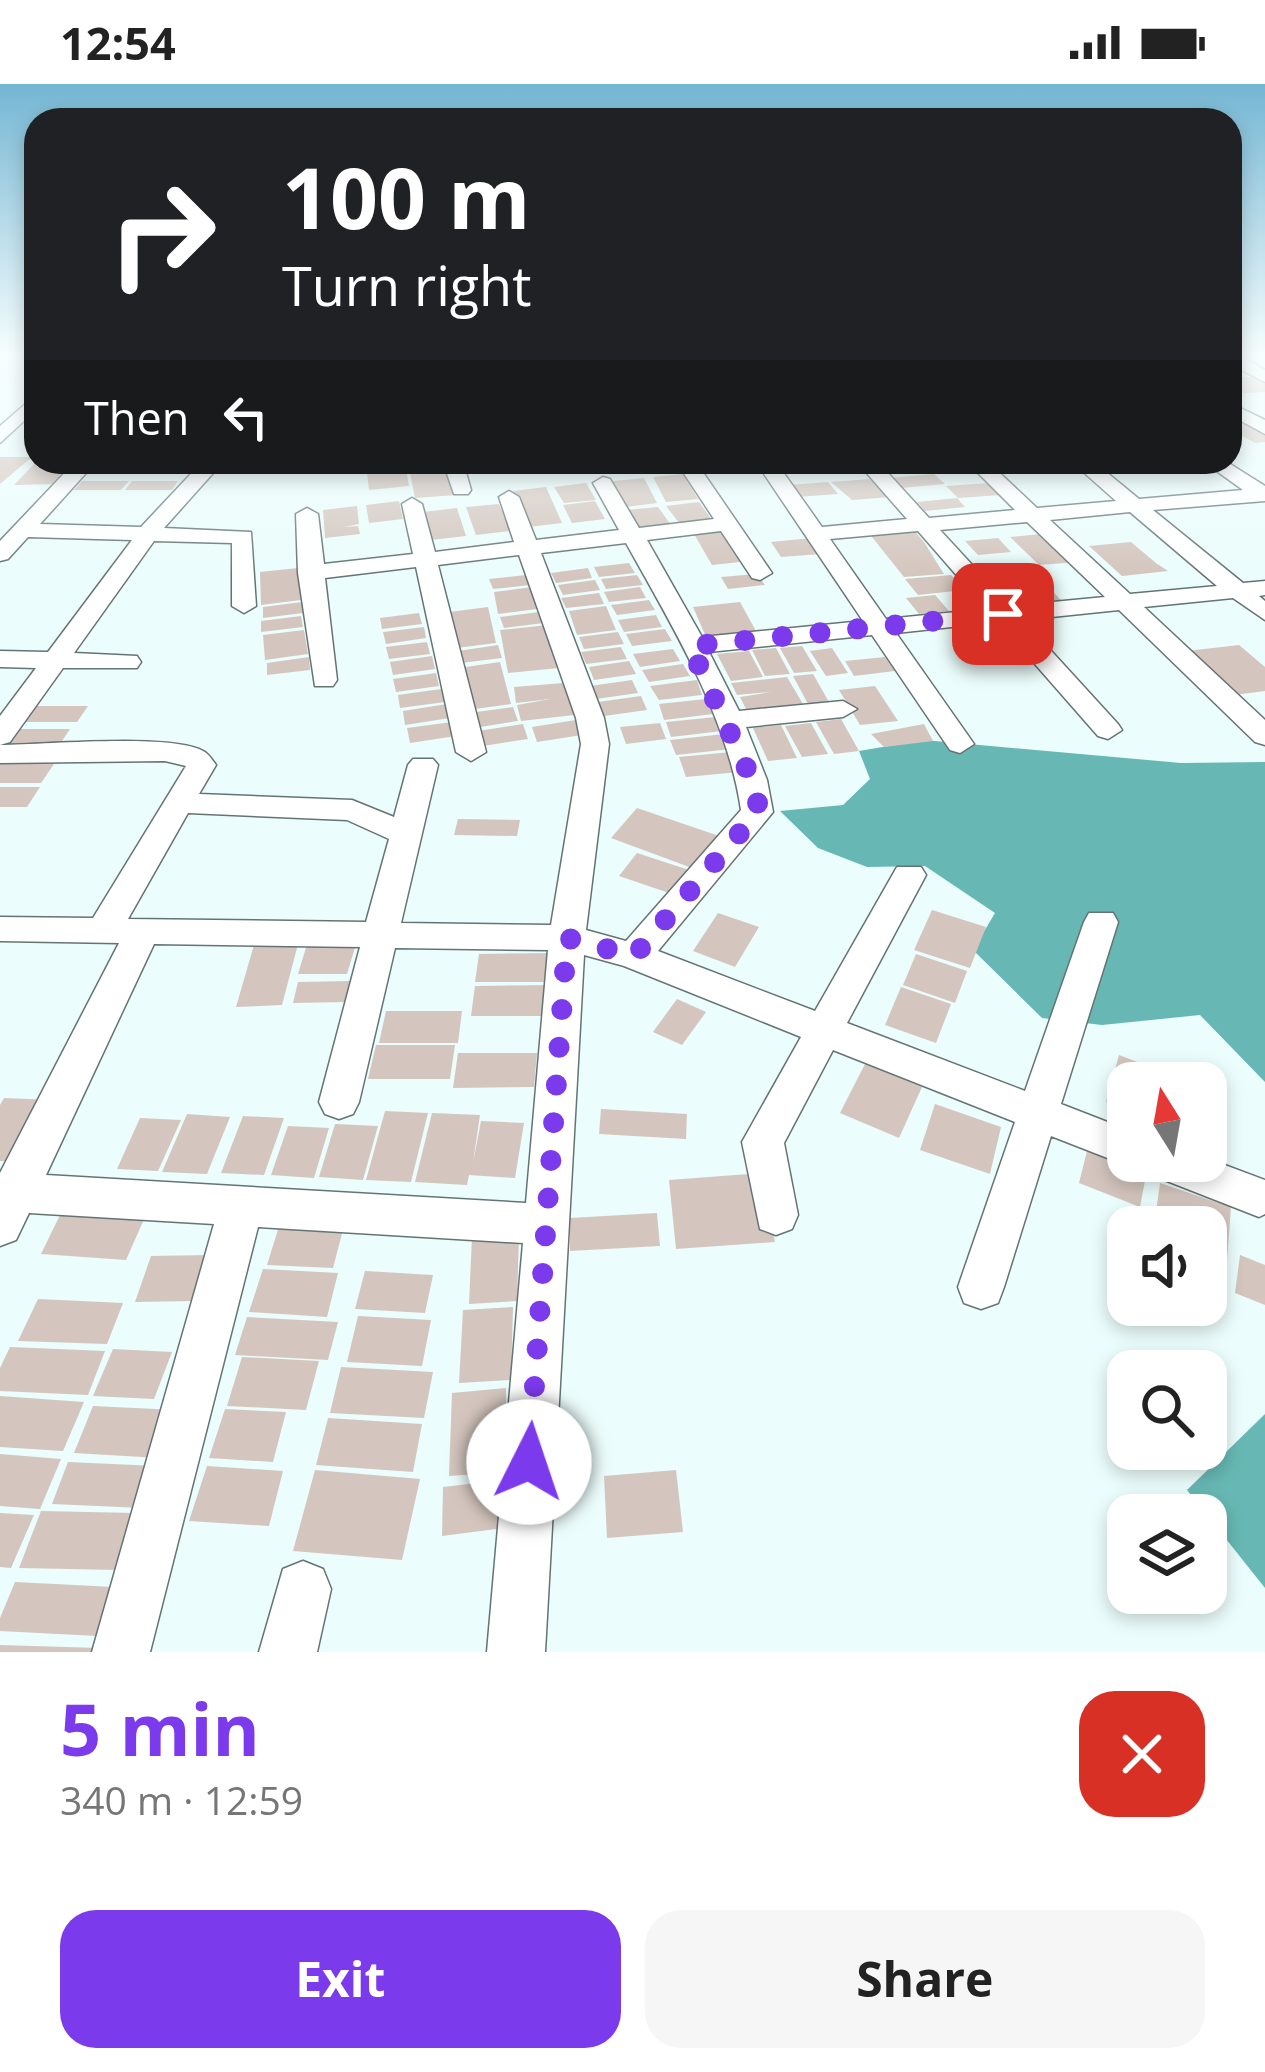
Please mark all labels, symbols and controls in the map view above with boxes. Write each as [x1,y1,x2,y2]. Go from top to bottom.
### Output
text: 12:54 [60,12,176,73]
text: 100 m [282,139,530,254]
icon: right [84,156,240,312]
text: Turn right [282,248,531,322]
icon: left [213,384,279,450]
text: Then [84,387,189,448]
pin [952,563,1054,665]
icon: arrive [970,581,1036,647]
north arrow [1107,1062,1227,1182]
map controls [1107,1062,1227,1614]
button: sound [1107,1206,1227,1326]
button: search [1107,1350,1227,1470]
position arrow [466,1399,592,1525]
button: layers [1107,1494,1227,1614]
text: 5 min [60,1679,260,1777]
button: close [1079,1691,1205,1817]
text: 340 m · 12:59 [60,1773,303,1826]
button: Exit [60,1910,621,2048]
button: Share [645,1910,1205,2048]

